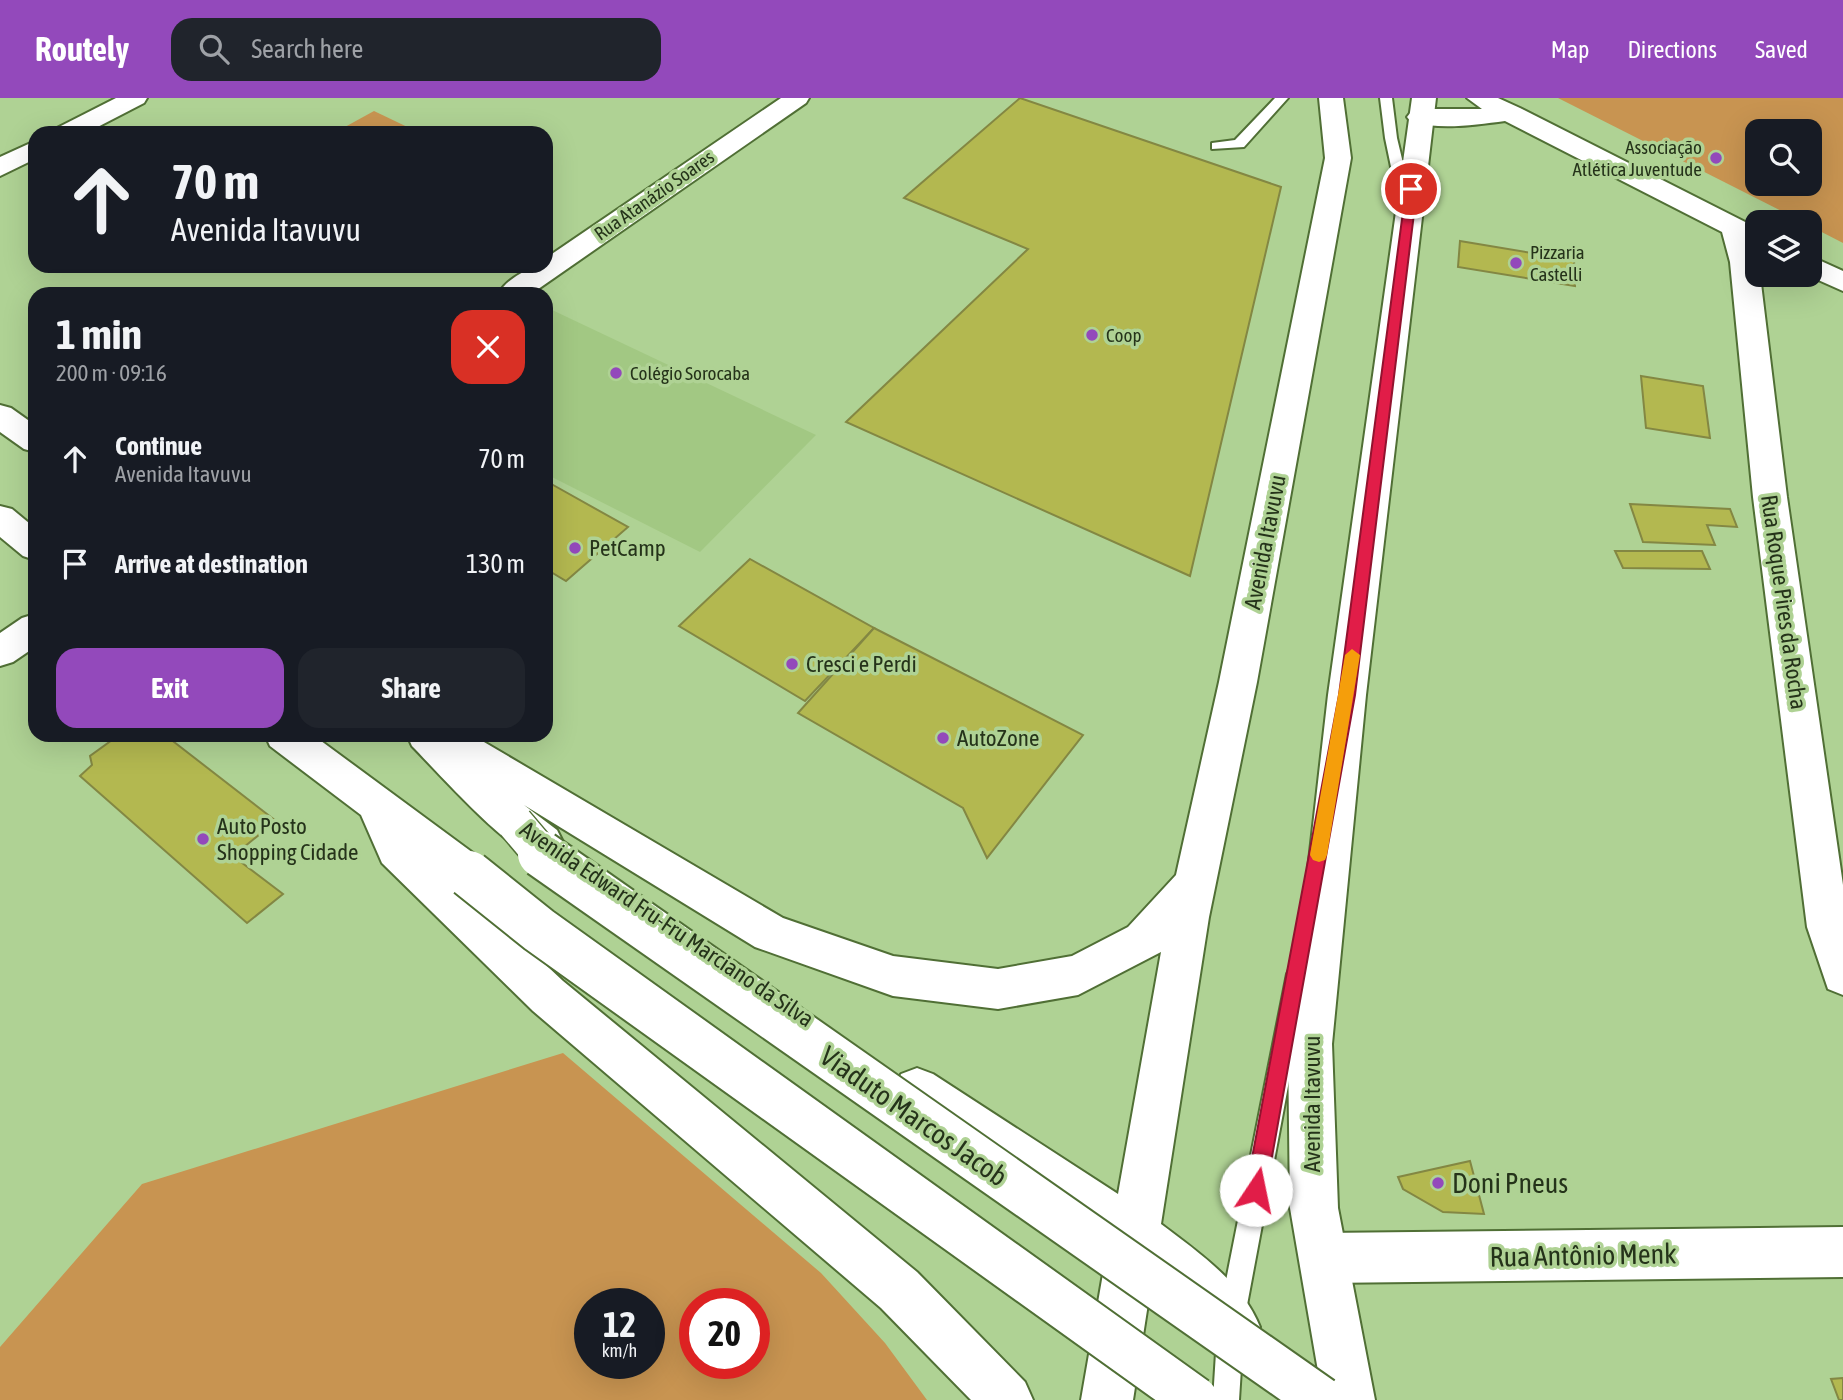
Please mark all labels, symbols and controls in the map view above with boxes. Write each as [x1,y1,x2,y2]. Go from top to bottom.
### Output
search box [171,18,661,81]
text: Routely [35,30,129,68]
icon: search [195,30,233,68]
text: Search here [251,34,363,64]
text: Map [1551,36,1589,63]
text: Directions [1627,36,1717,63]
text: Saved [1755,36,1808,63]
map controls [1745,119,1822,287]
button: search [1745,119,1822,196]
place label: Associação Atlética Juventude [1572,136,1702,180]
street label: Rua Atanázio Soares [590,145,718,245]
marker: Associação Atlética Juventude [1708,150,1724,166]
text: 70 m [171,153,259,209]
icon: ahead [56,154,147,245]
pin [1381,159,1441,219]
icon: arrive [1392,170,1430,208]
button: layers [1745,210,1822,287]
text: Avenida Itavuvu [171,211,361,248]
place label: Pizzaria Castelli [1530,241,1585,285]
marker: Pizzaria Castelli [1508,255,1524,271]
text: 1 min [56,310,142,358]
button: close [451,310,525,384]
place label: Coop [1106,324,1141,346]
marker: Coop [1084,327,1100,343]
text: 200 m · 09:16 [56,360,167,386]
place label: Colégio Sorocaba [630,362,750,384]
marker: Colégio Sorocaba [608,365,624,381]
text: Continue [115,431,202,461]
icon: ahead [56,440,94,478]
text: 70 m [478,444,525,474]
text: Avenida Itavuvu [115,461,252,487]
street label: Avenida Itavuvu [1239,473,1291,611]
street label: Rua Roque Pires da Rocha [1756,493,1812,711]
place label: PetCamp [589,535,666,561]
marker: PetCamp [567,540,583,556]
icon: arrive [56,545,94,583]
text: Arrive at destination [115,549,308,579]
text: 130 m [466,549,525,579]
button: Exit [56,648,284,728]
button: Share [298,648,525,728]
place label: Cresci e Perdi [806,651,917,677]
marker: Cresci e Perdi [784,656,800,672]
place label: AutoZone [957,725,1039,751]
marker: AutoZone [935,730,951,746]
place label: Auto Posto Shopping Cidade [217,813,359,865]
street label: Avenida Edward Fru-Fru Marciano da Silva [515,816,819,1032]
marker: Auto Posto Shopping Cidade [195,831,211,847]
street label: Avenida Itavuvu [1299,1036,1325,1172]
street label: Viaduto Marcos Jacob [814,1040,1014,1192]
position arrow [1219,1153,1293,1227]
place label: Doni Pneus [1452,1167,1568,1199]
marker: Doni Pneus [1430,1175,1446,1191]
street label: Rua Antônio Menk [1489,1237,1677,1273]
speed limit sign: 20 [679,1288,770,1379]
text: 12 [603,1304,636,1344]
text: km/h [602,1340,637,1361]

